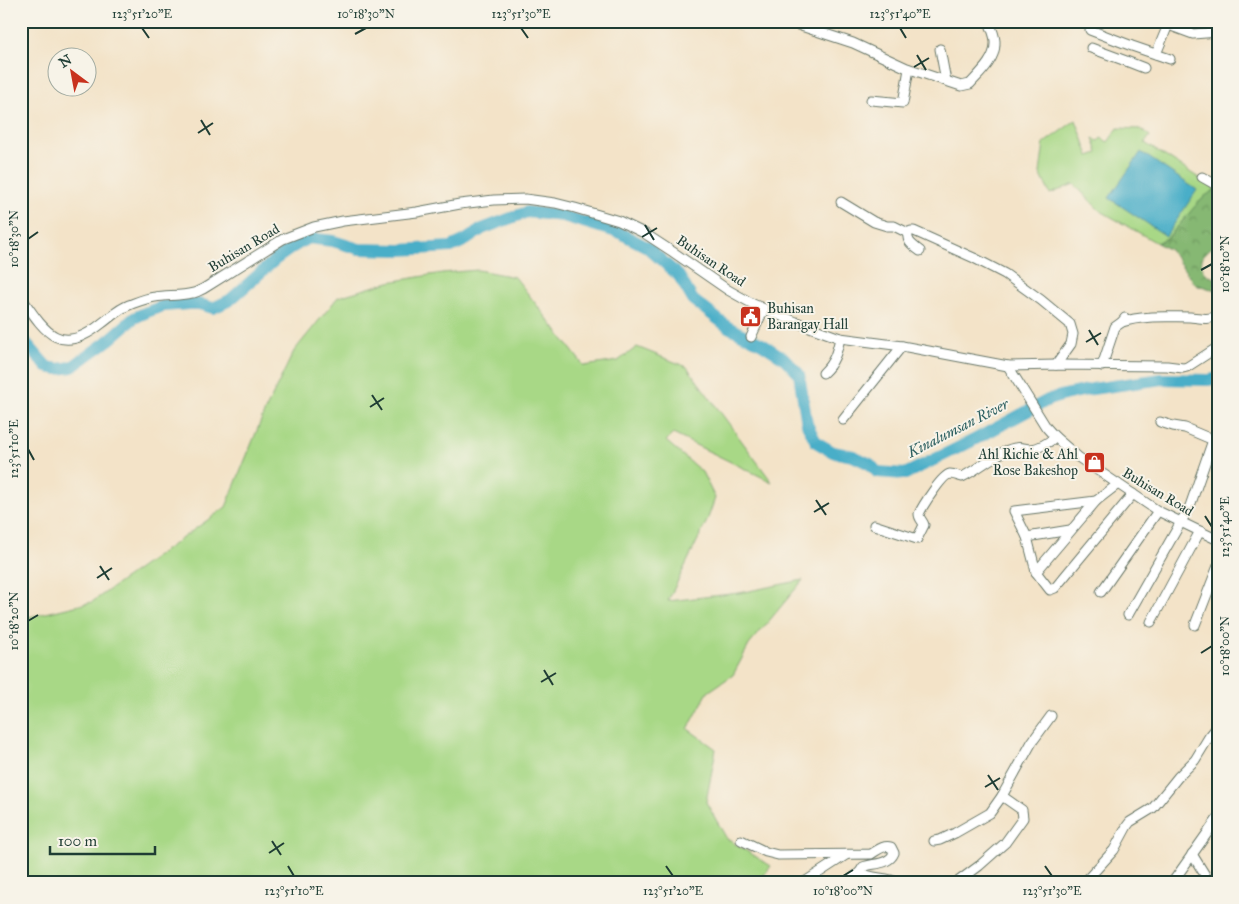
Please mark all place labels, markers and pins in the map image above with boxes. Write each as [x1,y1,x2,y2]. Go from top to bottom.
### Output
place label: Buhisan Barangay Hall [767,300,849,333]
public building icon: Buhisan Barangay Hall [739,304,763,328]
place label: Ahl Richie & Ahl Rose Bakeshop [977,446,1078,479]
shop icon: Ahl Richie & Ahl Rose Bakeshop [1082,450,1106,474]

